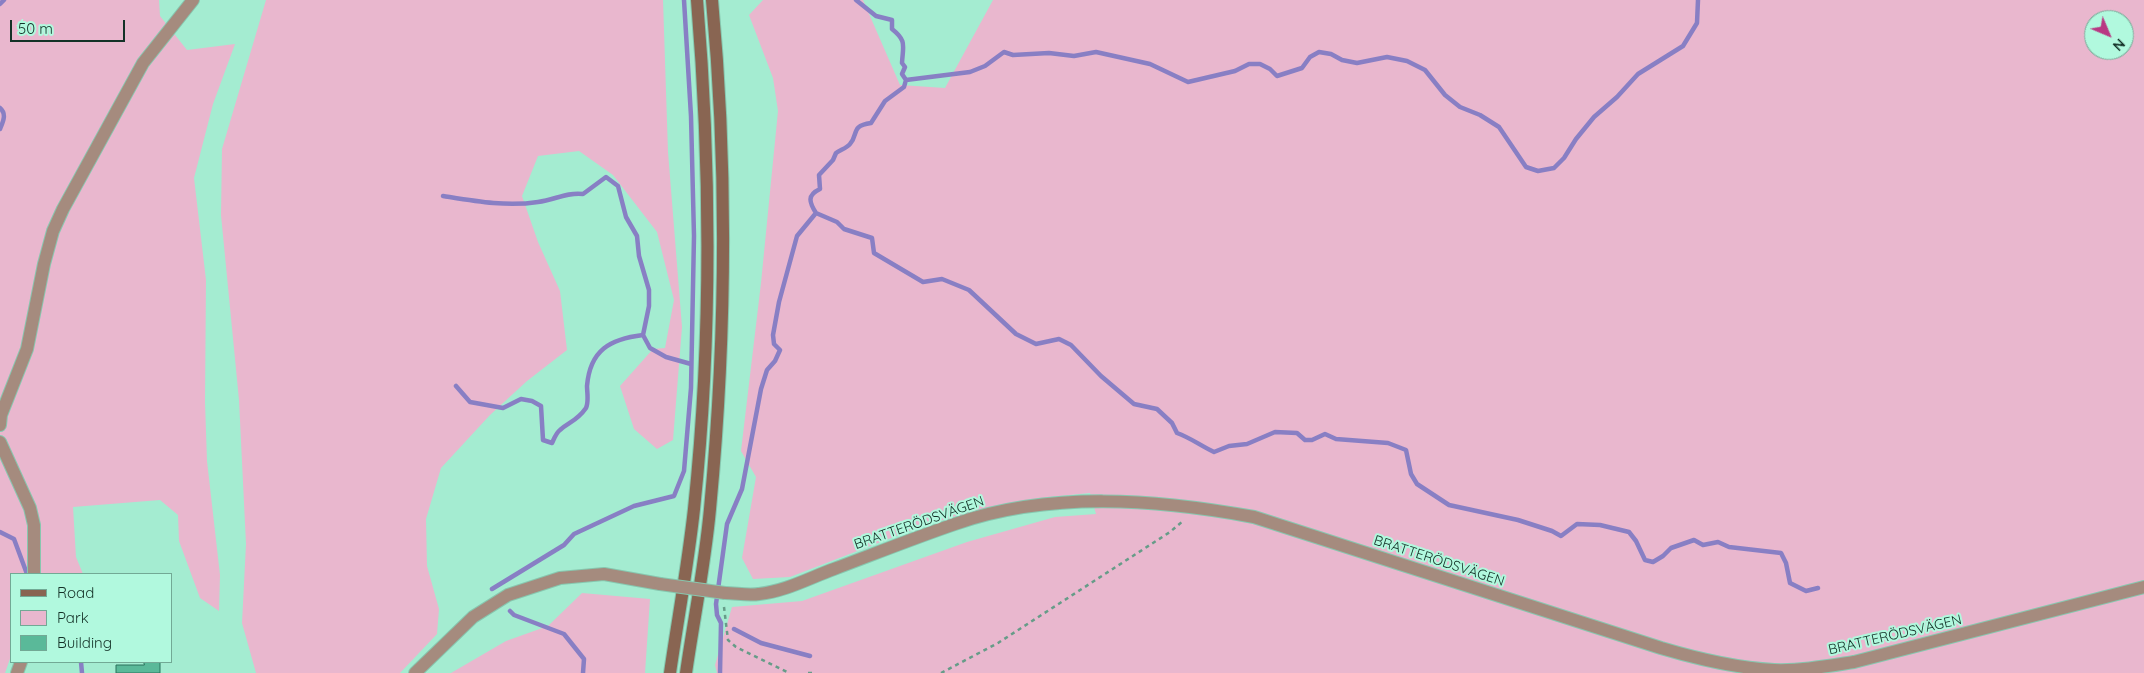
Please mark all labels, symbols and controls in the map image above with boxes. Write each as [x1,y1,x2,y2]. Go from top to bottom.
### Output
scale bar [12,10,128,42]
north arrow [2084,10,2134,60]
text: 50 m [18,19,53,38]
text: N [2109,35,2129,55]
street label: BRATTERÖDSVÄGEN [852,493,986,553]
street label: BRATTERÖDSVÄGEN [1372,532,1506,590]
legend [10,573,172,663]
text: Road [57,583,94,602]
text: Park [57,608,89,627]
street label: BRATTERÖDSVÄGEN [1827,611,1963,659]
text: Building [57,633,112,652]

